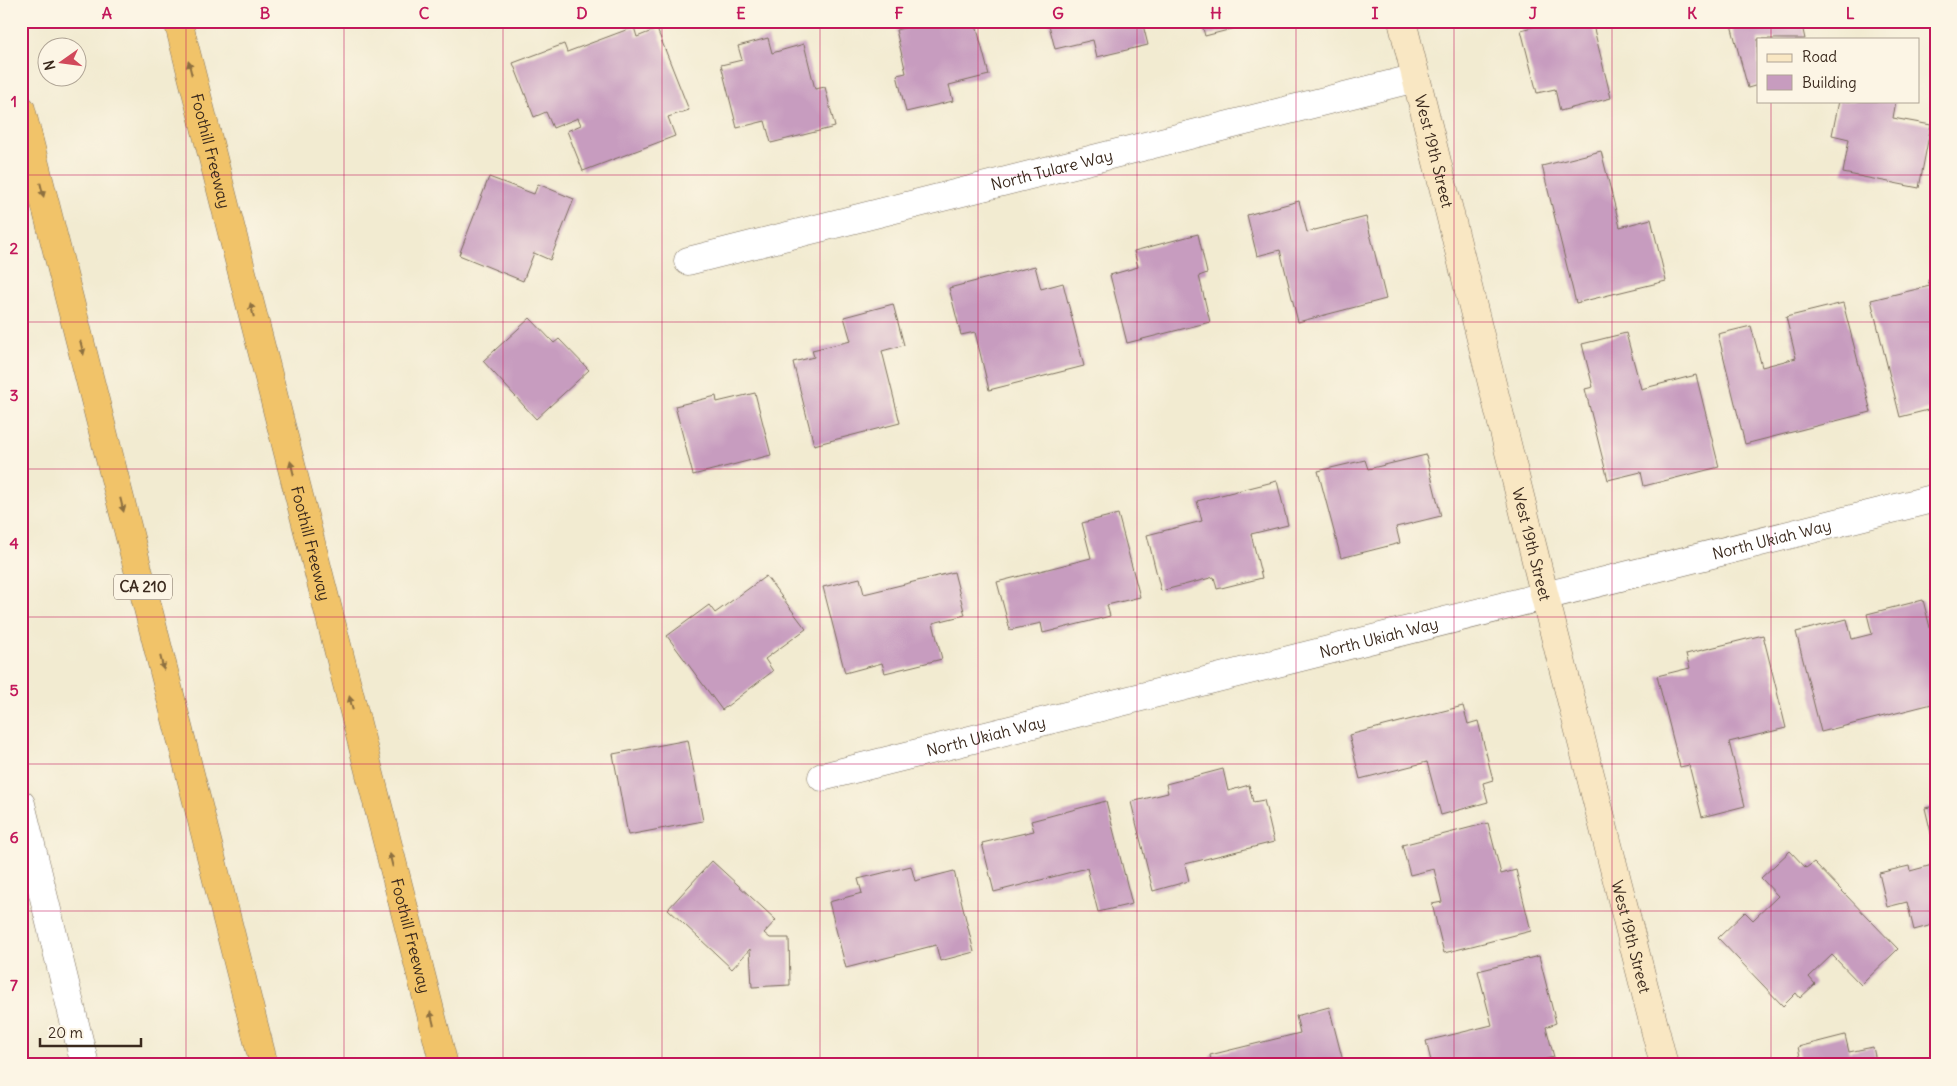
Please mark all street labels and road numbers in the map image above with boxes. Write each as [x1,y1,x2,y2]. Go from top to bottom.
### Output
street label: Foothill Freeway [187,91,235,210]
street label: West 19th Street [1411,92,1458,210]
street label: North Tulare Way [989,145,1115,195]
street label: Foothill Freeway [287,484,335,603]
street label: West 19th Street [1508,485,1556,603]
street label: North Ukiah Way [1710,515,1833,564]
road number: CA 210 [114,574,172,600]
street label: North Ukiah Way [1317,613,1440,662]
street label: North Ukiah Way [924,711,1047,760]
street label: Foothill Freeway [387,876,435,995]
street label: West 19th Street [1607,878,1655,996]

